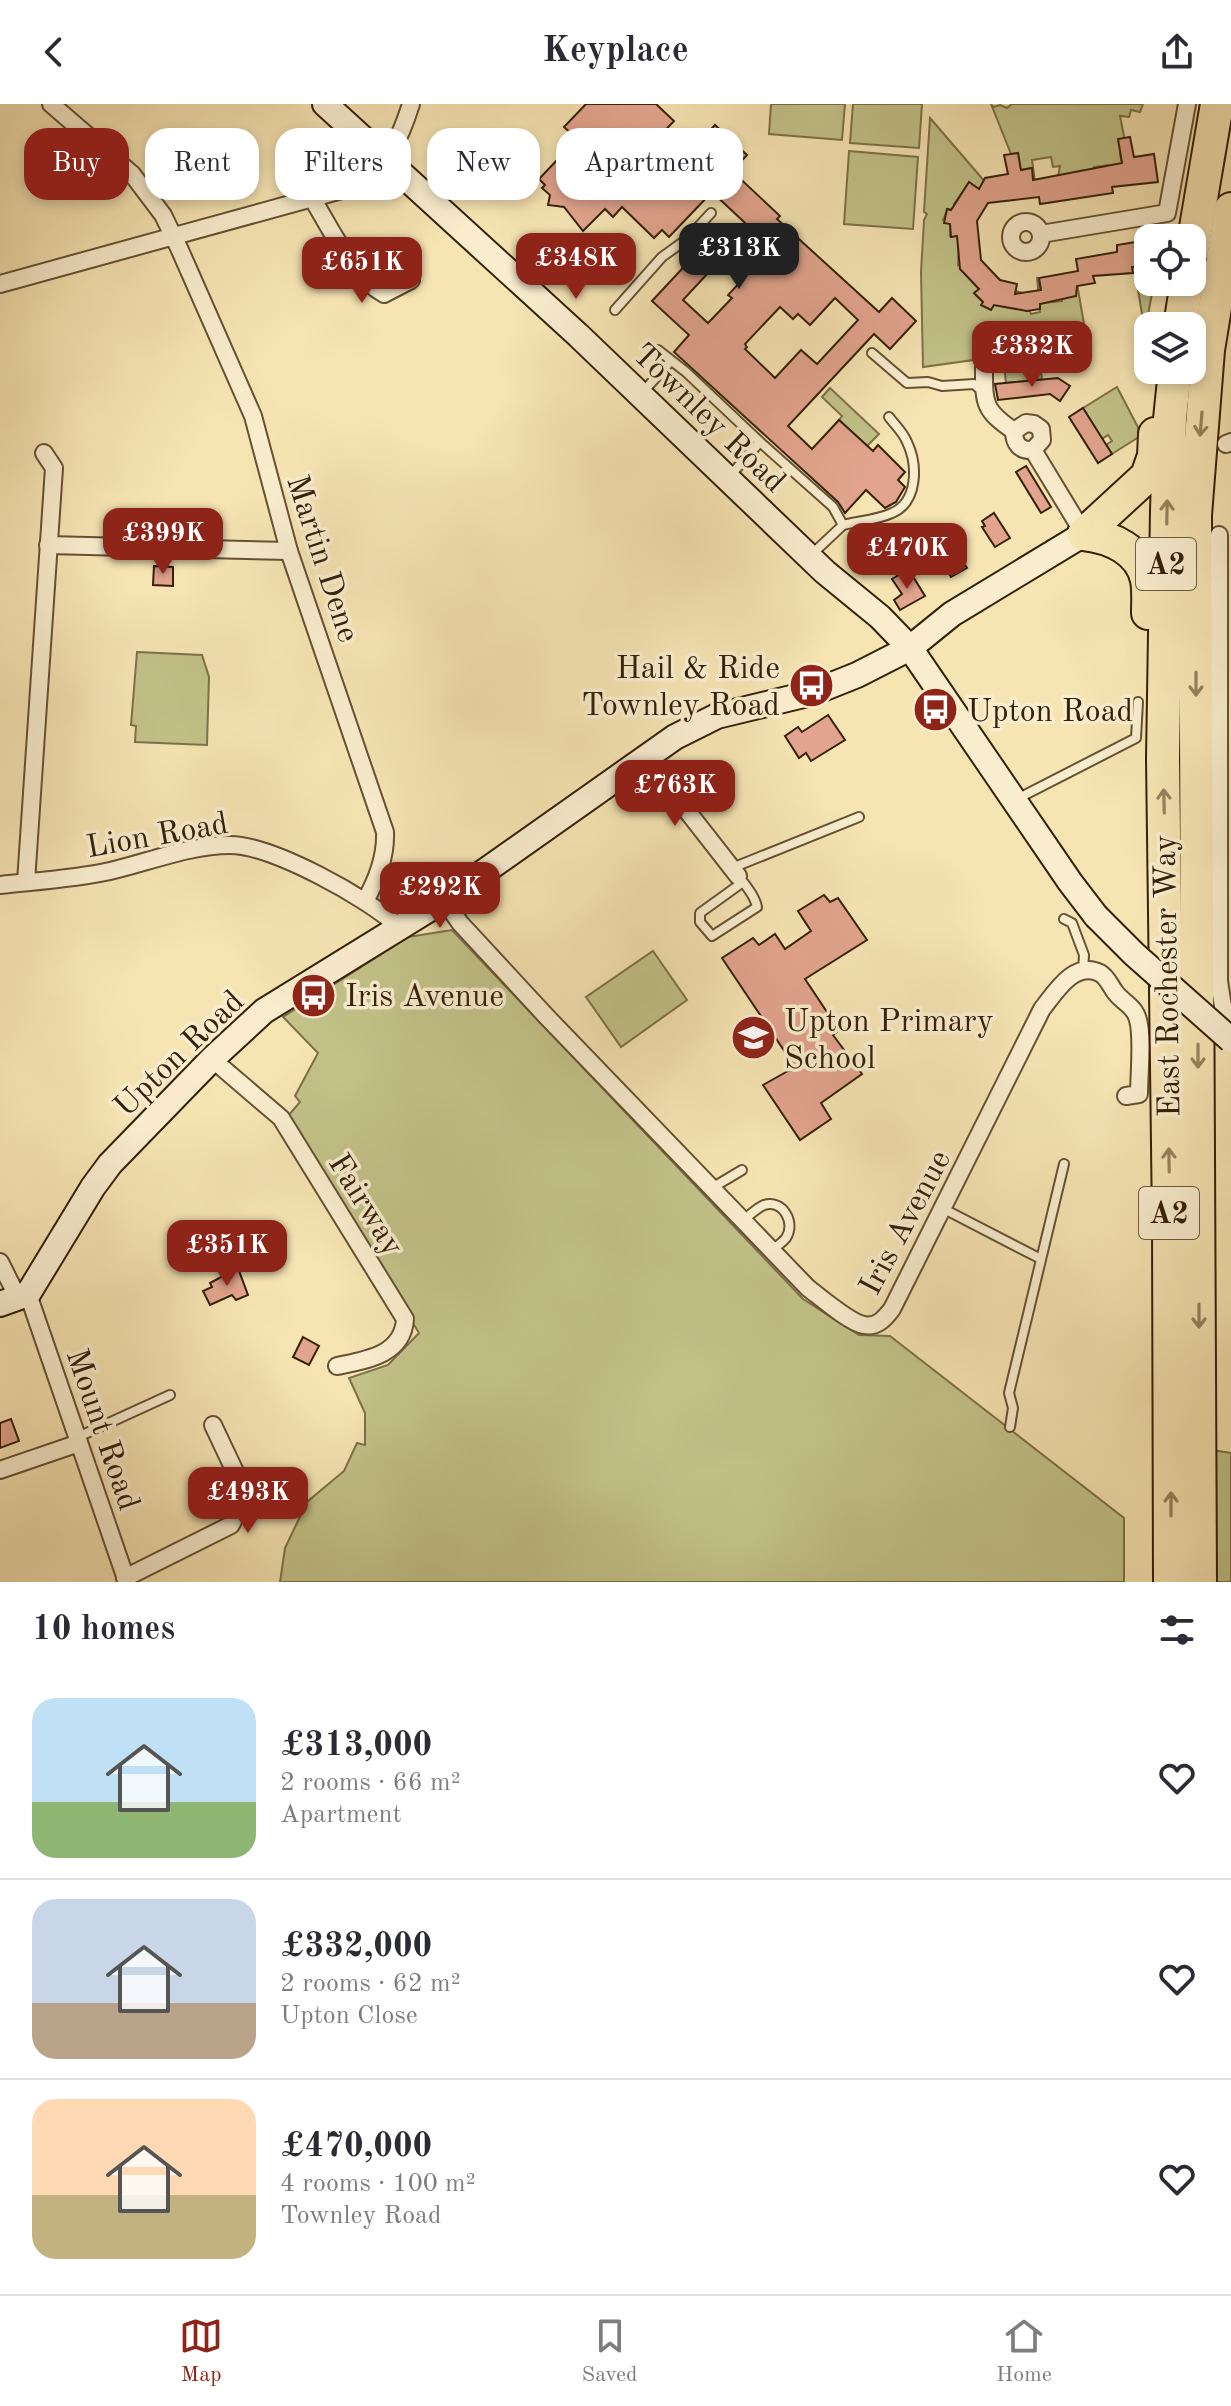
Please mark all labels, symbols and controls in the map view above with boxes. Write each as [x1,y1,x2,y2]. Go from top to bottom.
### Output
icon: back [32,30,76,74]
icon: share [1155,30,1199,74]
text: Keyplace [542,34,689,70]
chip: Buy [24,128,129,200]
chip: Rent [145,128,259,200]
chip: Filters [275,128,411,200]
chip: New [427,128,540,200]
chip: Apartment [556,128,743,200]
pin: £313K [683,223,795,291]
map controls [1134,224,1206,384]
button: locate [1134,224,1206,296]
pin: £348K [520,233,632,301]
text: £313K [697,236,781,262]
pin: £651K [306,237,418,305]
text: £348K [534,246,618,272]
text: £651K [320,250,404,276]
button: layers [1134,312,1206,384]
pin: £332K [976,321,1088,389]
text: £332K [990,334,1074,360]
street label: Townley Road [625,339,791,500]
one-way arrow [1193,410,1208,437]
street label: Martin Dene [279,471,363,646]
one-way arrow [1160,499,1175,526]
pin: £399K [107,508,219,576]
text: £399K [121,521,205,547]
pin: £470K [851,523,963,591]
text: £470K [865,536,949,562]
road number: A2 [1136,538,1196,590]
place label: Hail & Ride Townley Road [581,654,780,723]
bus stop icon: Hail & Ride Townley Road [787,661,835,709]
one-way arrow [1188,670,1204,697]
bus stop icon: Upton Road [912,686,960,734]
place label: Upton Road [967,697,1133,729]
pin: £763K [619,760,731,828]
text: £763K [633,773,717,799]
one-way arrow [1156,788,1172,815]
street label: Lion Road [84,809,231,865]
street label: East Rochester Way [1151,834,1187,1117]
pin: £292K [384,862,496,930]
text: £292K [398,875,482,901]
bus stop icon: Iris Avenue [290,971,338,1019]
place label: Iris Avenue [345,982,504,1014]
street label: Upton Road [109,986,251,1124]
place label: Upton Primary School [784,1007,994,1076]
school or university icon: Upton Primary School [729,1014,777,1062]
one-way arrow [1190,1042,1206,1069]
street label: Iris Avenue [855,1146,958,1301]
one-way arrow [1161,1147,1177,1174]
street label: Fairway [321,1149,408,1262]
road number: A2 [1139,1187,1199,1239]
pin: £351K [171,1220,283,1288]
text: £351K [185,1233,269,1259]
one-way arrow [1191,1302,1207,1329]
street label: Mount Road [59,1345,144,1515]
pin: £493K [192,1467,304,1535]
text: £493K [206,1480,290,1506]
one-way arrow [1163,1491,1179,1518]
icon: filters [1155,1608,1199,1652]
text: 10 homes [32,1613,175,1647]
text: £313,000 [280,1729,432,1763]
icon: home [96,1730,192,1826]
icon: heart [1155,1756,1199,1800]
text: 2 rooms · 66 m² [280,1770,461,1796]
text: Apartment [280,1802,402,1828]
text: £332,000 [280,1930,432,1964]
icon: home [96,1931,192,2027]
icon: heart [1155,1957,1199,2001]
text: 2 rooms · 62 m² [280,1971,461,1997]
text: Upton Close [280,2003,418,2029]
text: £470,000 [280,2130,432,2164]
icon: home [96,2131,192,2227]
icon: heart [1155,2157,1199,2201]
text: 4 rooms · 100 m² [280,2171,476,2197]
text: Townley Road [280,2203,441,2229]
tab: Map [179,2314,223,2389]
tab: Saved [582,2314,638,2389]
tab: Home [996,2314,1052,2389]

